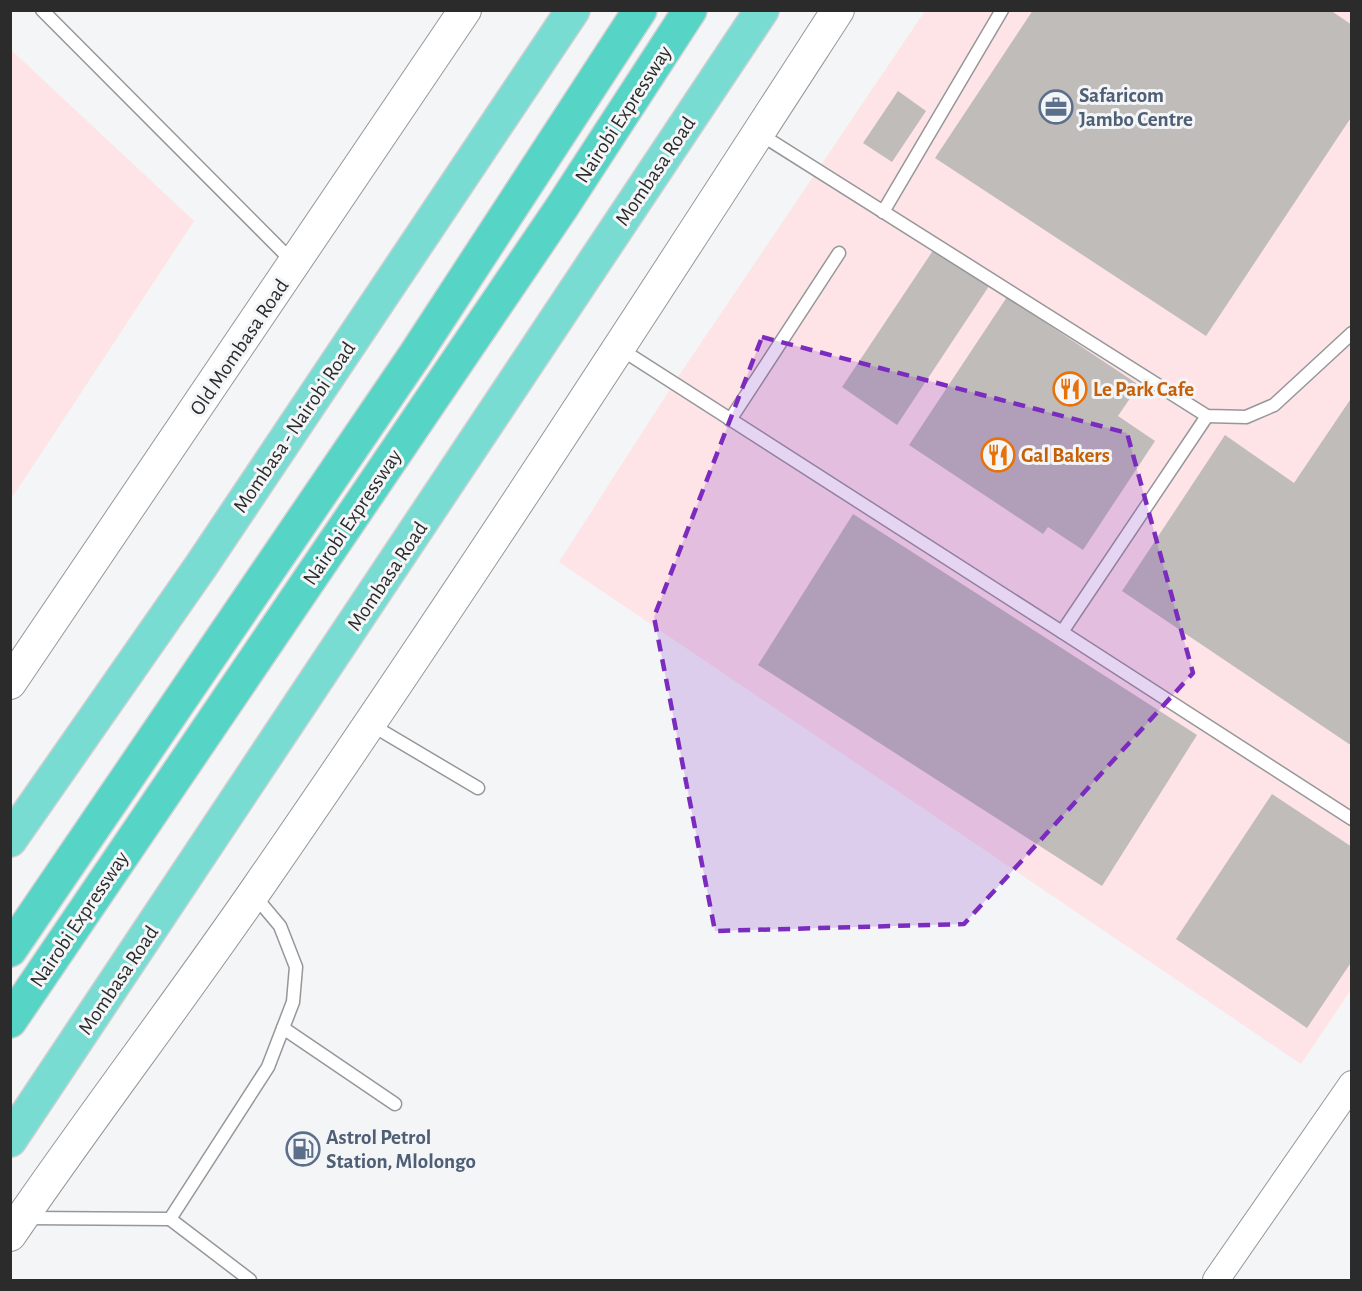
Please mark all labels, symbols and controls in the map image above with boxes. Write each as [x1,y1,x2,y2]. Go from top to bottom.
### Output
street label: Nairobi Expressway [571,42,676,187]
place label: Safaricom Jambo Centre [1079,85,1193,130]
office icon: Safaricom Jambo Centre [1038,89,1074,125]
street label: Mombasa Road [611,113,699,229]
street label: Old Mombasa Road [186,275,293,419]
street label: Mombasa - Nairobi Road [229,338,359,517]
restaurant icon: Le Park Cafe [1052,371,1088,407]
place label: Le Park Cafe [1093,379,1194,400]
restaurant icon: Gal Bakers [980,437,1016,473]
street label: Nairobi Expressway [299,445,406,589]
place label: Gal Bakers [1021,445,1110,466]
street label: Mombasa Road [343,518,431,634]
street label: Nairobi Expressway [26,847,133,991]
street label: Mombasa Road [74,922,162,1038]
place label: Astrol Petrol Station, Mlolongo [326,1127,476,1172]
fuel station icon: Astrol Petrol Station, Mlolongo [285,1131,321,1167]

